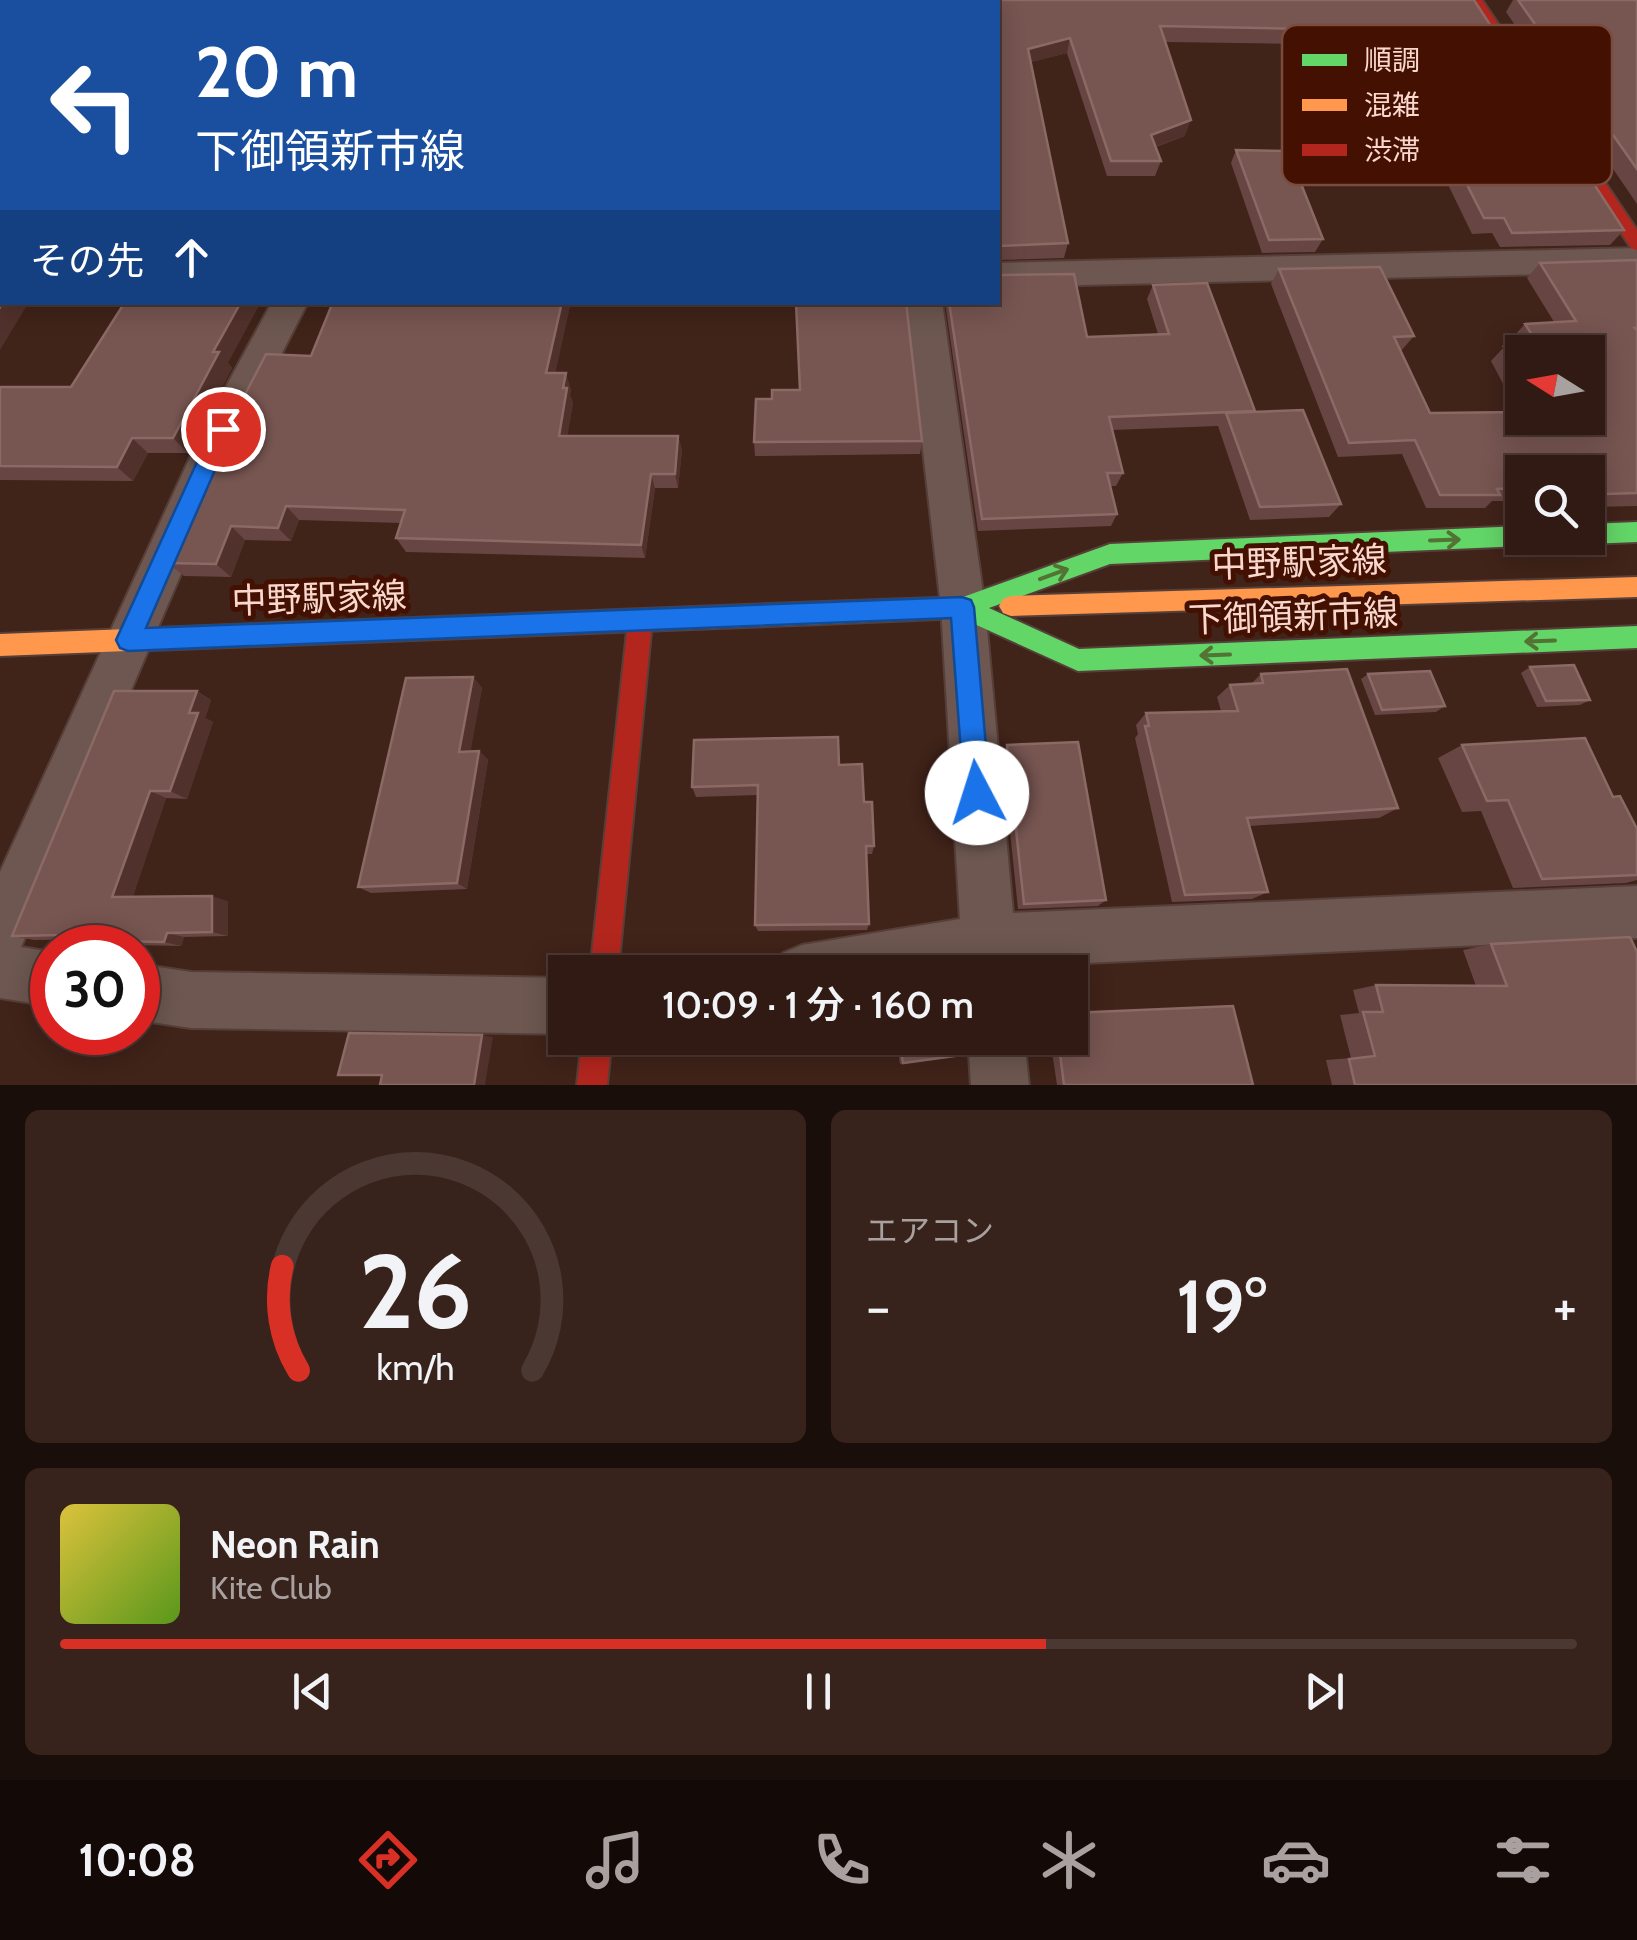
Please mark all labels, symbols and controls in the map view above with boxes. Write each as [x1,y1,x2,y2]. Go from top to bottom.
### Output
legend [1282,25,1612,185]
text: 20 m [195,29,358,115]
icon: left [30,40,160,170]
text: 順調 [1364,43,1420,77]
text: 混雑 [1364,88,1420,122]
text: 下御領新市線 [195,124,465,178]
text: 渋滞 [1364,133,1420,167]
icon: ahead [164,230,219,285]
text: その先 [30,237,144,284]
north arrow [1505,335,1605,435]
map controls [1505,335,1605,555]
pin [181,387,266,472]
icon: arrive [196,402,251,457]
button: search [1505,455,1605,555]
one-way arrow [1429,530,1461,549]
street label: 中野駅家線 [1211,537,1387,587]
one-way arrow [1038,564,1069,582]
street label: 中野駅家線 [231,573,407,623]
street label: 下御領新市線 [1187,591,1399,641]
one-way arrow [1524,632,1556,651]
one-way arrow [1199,645,1231,664]
position arrow [925,741,1029,845]
speed limit sign: 30 [30,925,160,1055]
text: 10:09 · 1 分 · 160 m [662,981,974,1028]
text: エアコン [866,1211,994,1250]
text: 26 [359,1228,472,1354]
text: 19° [1176,1261,1267,1352]
text: − [866,1273,890,1340]
text: + [1553,1273,1577,1340]
text: km/h [376,1346,455,1389]
text: Neon Rain [210,1521,380,1568]
text: Kite Club [210,1568,332,1607]
icon: previous [285,1664,340,1719]
icon: pause [791,1664,846,1719]
icon: next [1297,1664,1352,1719]
icon: directions [353,1825,423,1895]
icon: music [580,1825,650,1895]
icon: phone [807,1825,877,1895]
icon: climate [1034,1825,1104,1895]
icon: car [1261,1825,1331,1895]
icon: filters [1488,1825,1558,1895]
text: 10:08 [79,1833,196,1887]

